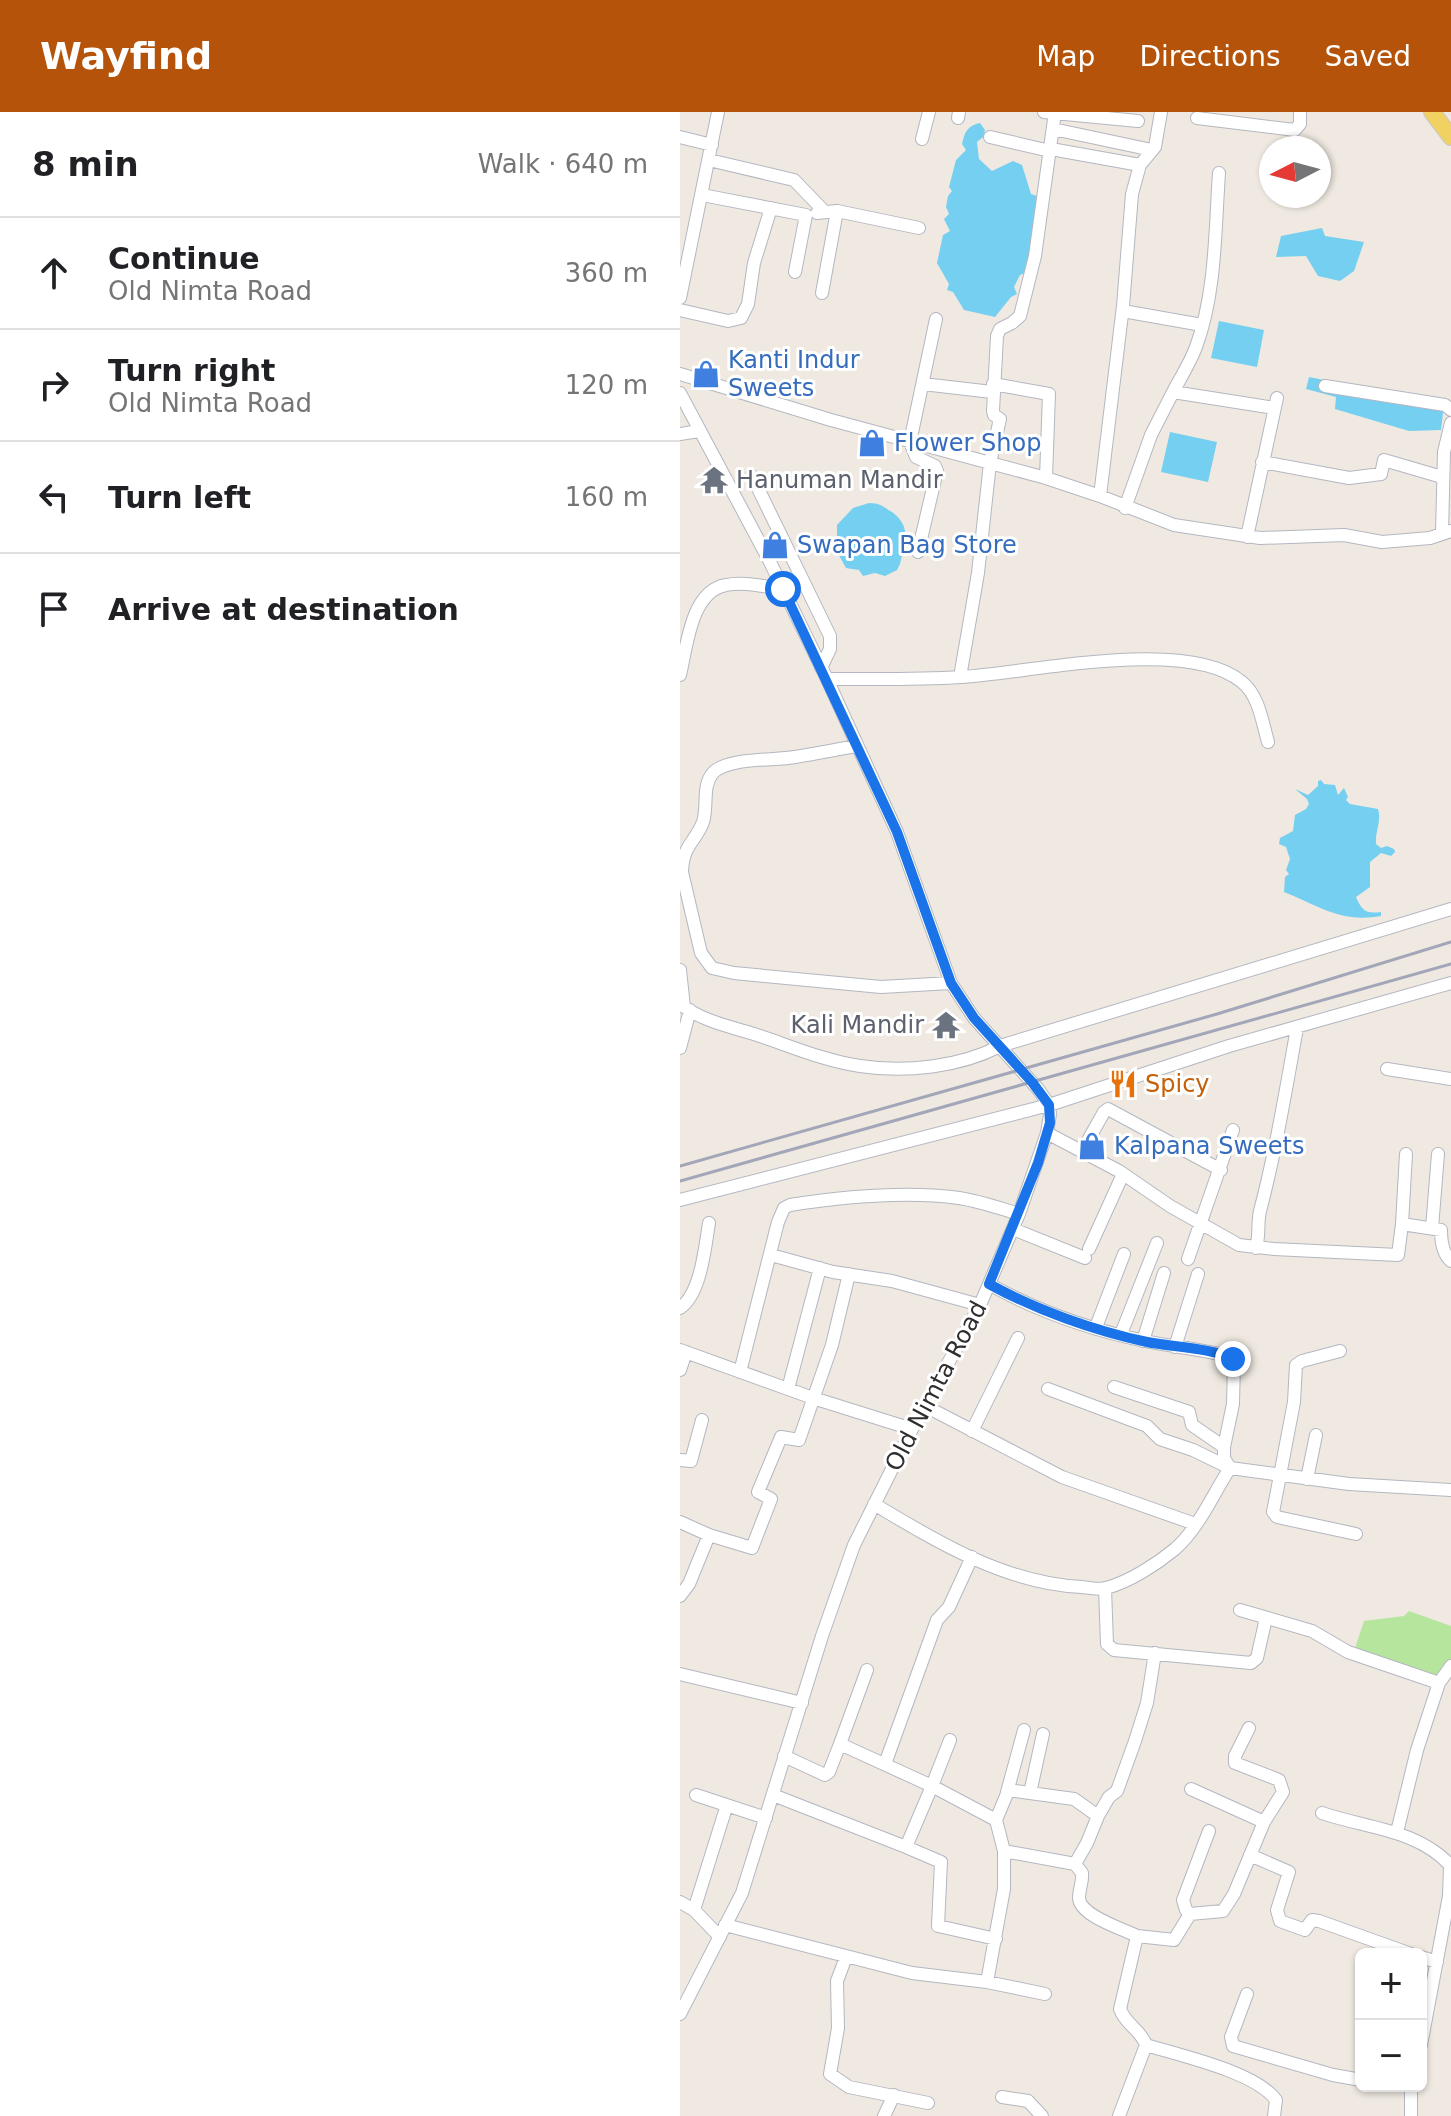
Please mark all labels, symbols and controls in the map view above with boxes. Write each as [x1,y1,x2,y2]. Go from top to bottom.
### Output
text: Wayfind [40,34,212,78]
text: Map [1036,40,1095,73]
text: Directions [1139,40,1280,73]
text: Saved [1324,40,1411,73]
north arrow [1259,136,1331,208]
text: 8 min [32,144,139,184]
text: Walk · 640 m [478,149,648,179]
text: Continue [108,241,260,276]
icon: ahead [32,251,76,295]
text: 360 m [565,258,648,288]
text: Old Nimta Road [108,276,312,306]
place label: Kanti Indur Sweets [728,346,860,402]
text: Turn right [108,353,275,388]
shop icon: Kanti Indur Sweets [691,359,721,389]
icon: right [32,363,76,407]
text: 120 m [565,370,648,400]
text: Old Nimta Road [108,388,312,418]
shop icon: Flower Shop [857,428,887,458]
place label: Flower Shop [894,429,1041,457]
temple icon: Hanuman Mandir [699,465,729,495]
place label: Hanuman Mandir [736,466,943,494]
icon: left [32,475,76,519]
text: Turn left [108,480,251,515]
text: 160 m [565,482,648,512]
shop icon: Swapan Bag Store [760,530,790,560]
place label: Swapan Bag Store [797,531,1017,559]
route start [765,571,801,607]
icon: arrive [32,587,76,631]
text: Arrive at destination [108,592,459,627]
temple icon: Kali Mandir [931,1010,961,1040]
place label: Kali Mandir [791,1011,924,1039]
restaurant icon: Spicy [1108,1069,1138,1099]
place label: Spicy [1145,1070,1210,1098]
shop icon: Kalpana Sweets [1077,1131,1107,1161]
place label: Kalpana Sweets [1114,1132,1305,1160]
street label: Old Nimta Road [879,1296,993,1476]
route end [1215,1341,1251,1377]
map controls [1355,1948,1427,2092]
button: + [1355,1948,1427,2020]
button: − [1355,2020,1427,2092]

